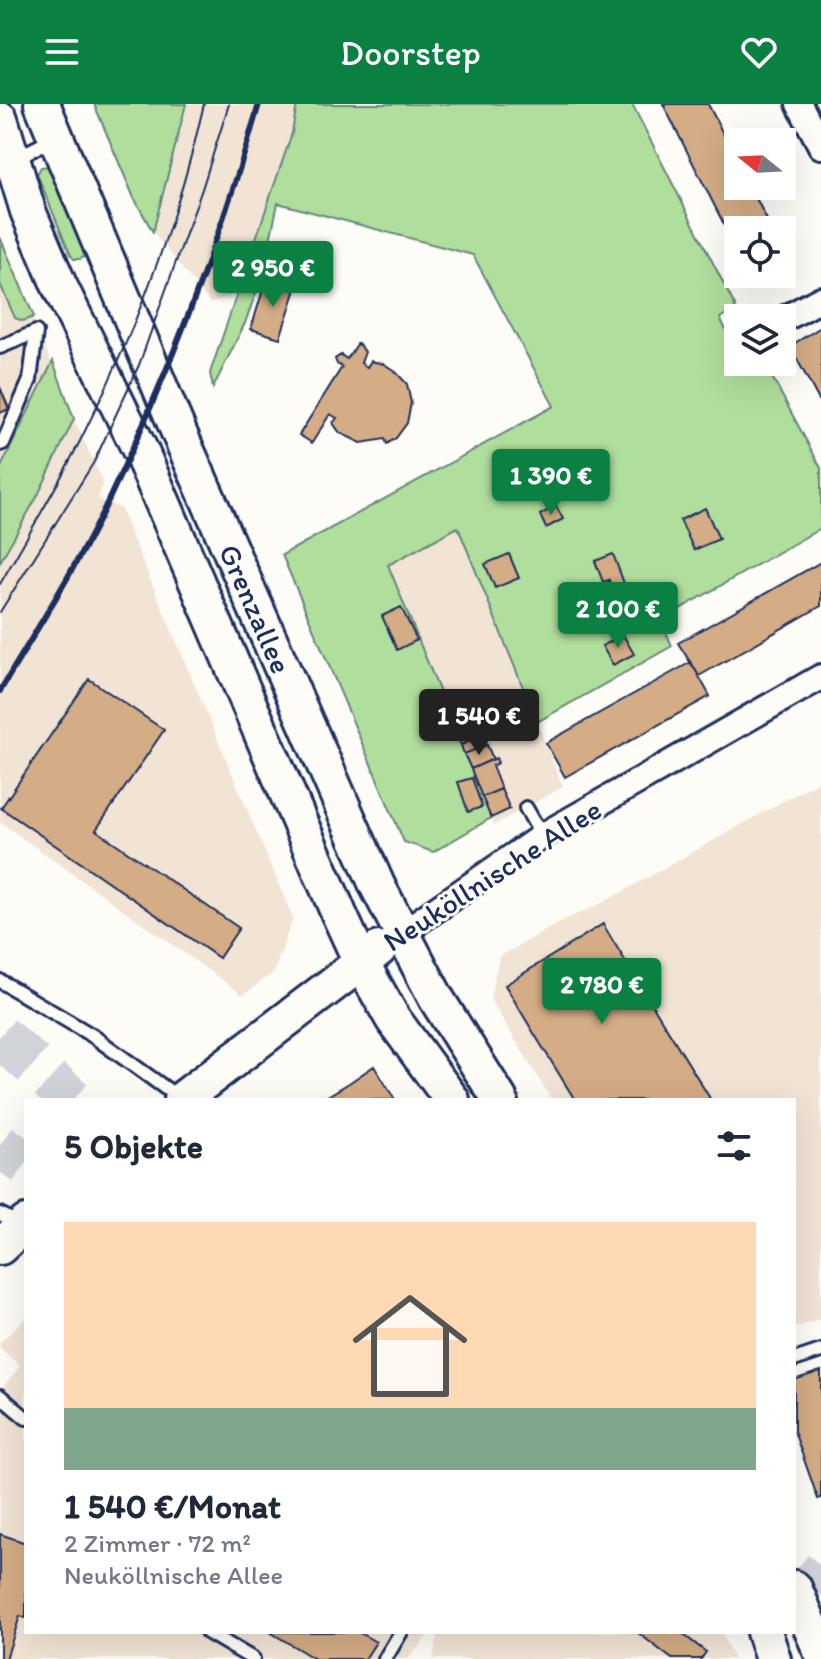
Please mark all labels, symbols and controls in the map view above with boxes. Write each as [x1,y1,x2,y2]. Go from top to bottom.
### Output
icon: menu [40,30,84,74]
icon: heart [737,30,781,74]
text: Doorstep [340,31,481,74]
north arrow [724,128,796,200]
map controls [724,128,796,376]
button: locate [724,216,796,288]
pin: 2 950 € [199,241,347,309]
text: 2 950 € [231,251,315,283]
button: layers [724,304,796,376]
pin: 1 390 € [477,449,625,517]
text: 1 390 € [510,459,592,491]
street label: Grenzallee [211,538,300,679]
pin: 2 100 € [544,582,692,650]
text: 2 100 € [576,592,660,624]
pin: 1 540 € [405,689,553,757]
text: 1 540 € [437,699,521,731]
street label: Neuköllnische Allee [376,791,608,959]
pin: 2 780 € [528,958,676,1026]
text: 2 780 € [560,968,644,1000]
icon: filters [712,1124,756,1168]
text: 5 Objekte [64,1126,203,1167]
icon: home [338,1274,482,1418]
text: 1 540 €/Monat [64,1486,281,1527]
text: 2 Zimmer · 72 m² [64,1527,251,1559]
text: Neuköllnische Allee [64,1559,283,1591]

